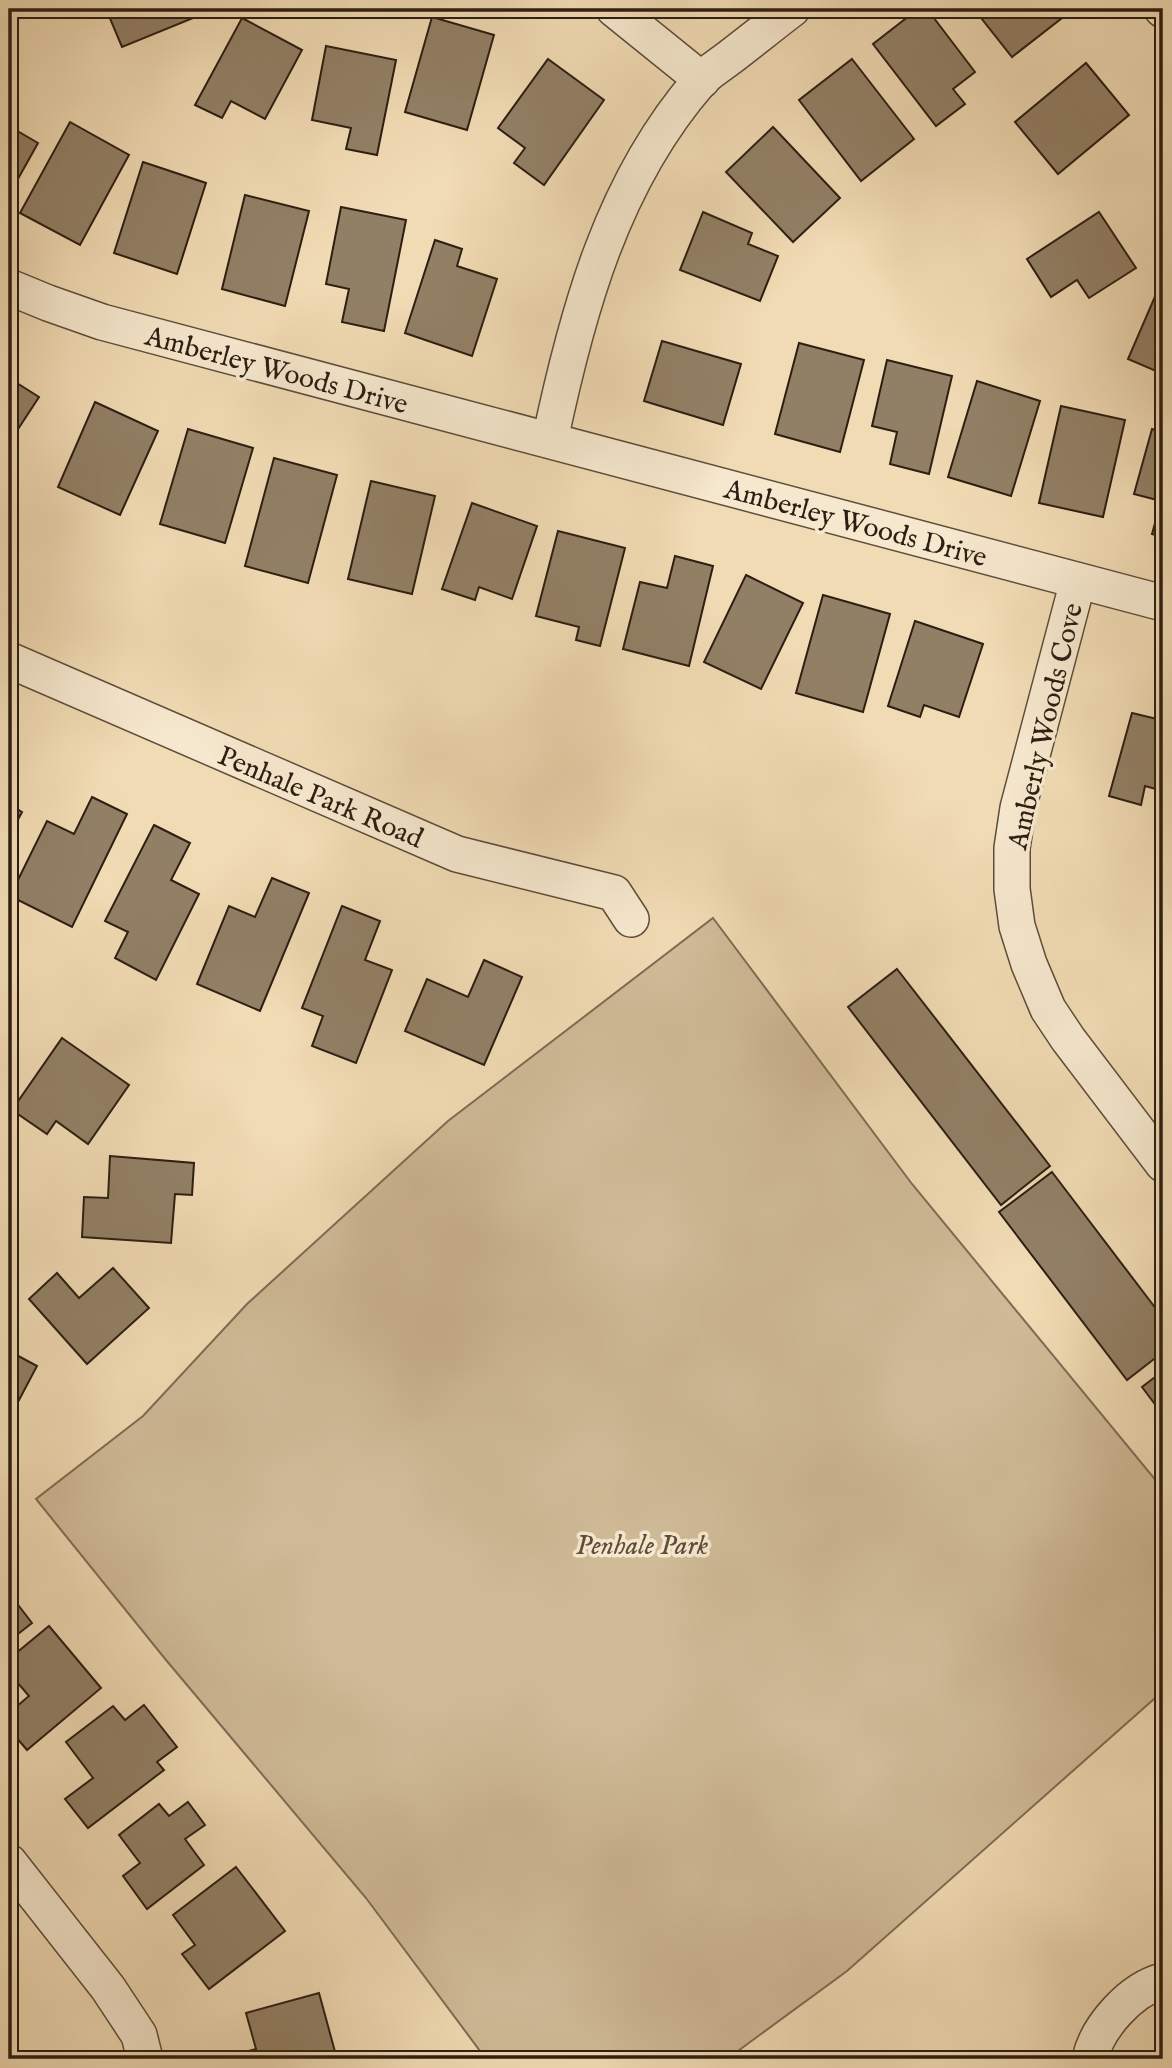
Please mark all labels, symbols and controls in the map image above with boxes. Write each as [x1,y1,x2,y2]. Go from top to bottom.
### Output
street label: Amberley Woods Drive [140,319,412,423]
street label: Amberley Woods Drive [719,472,991,576]
street label: Amberly Woods Cove [1001,600,1092,854]
street label: Penhale Park Road [212,739,428,857]
park label: Penhale Park [576,1529,708,1564]

